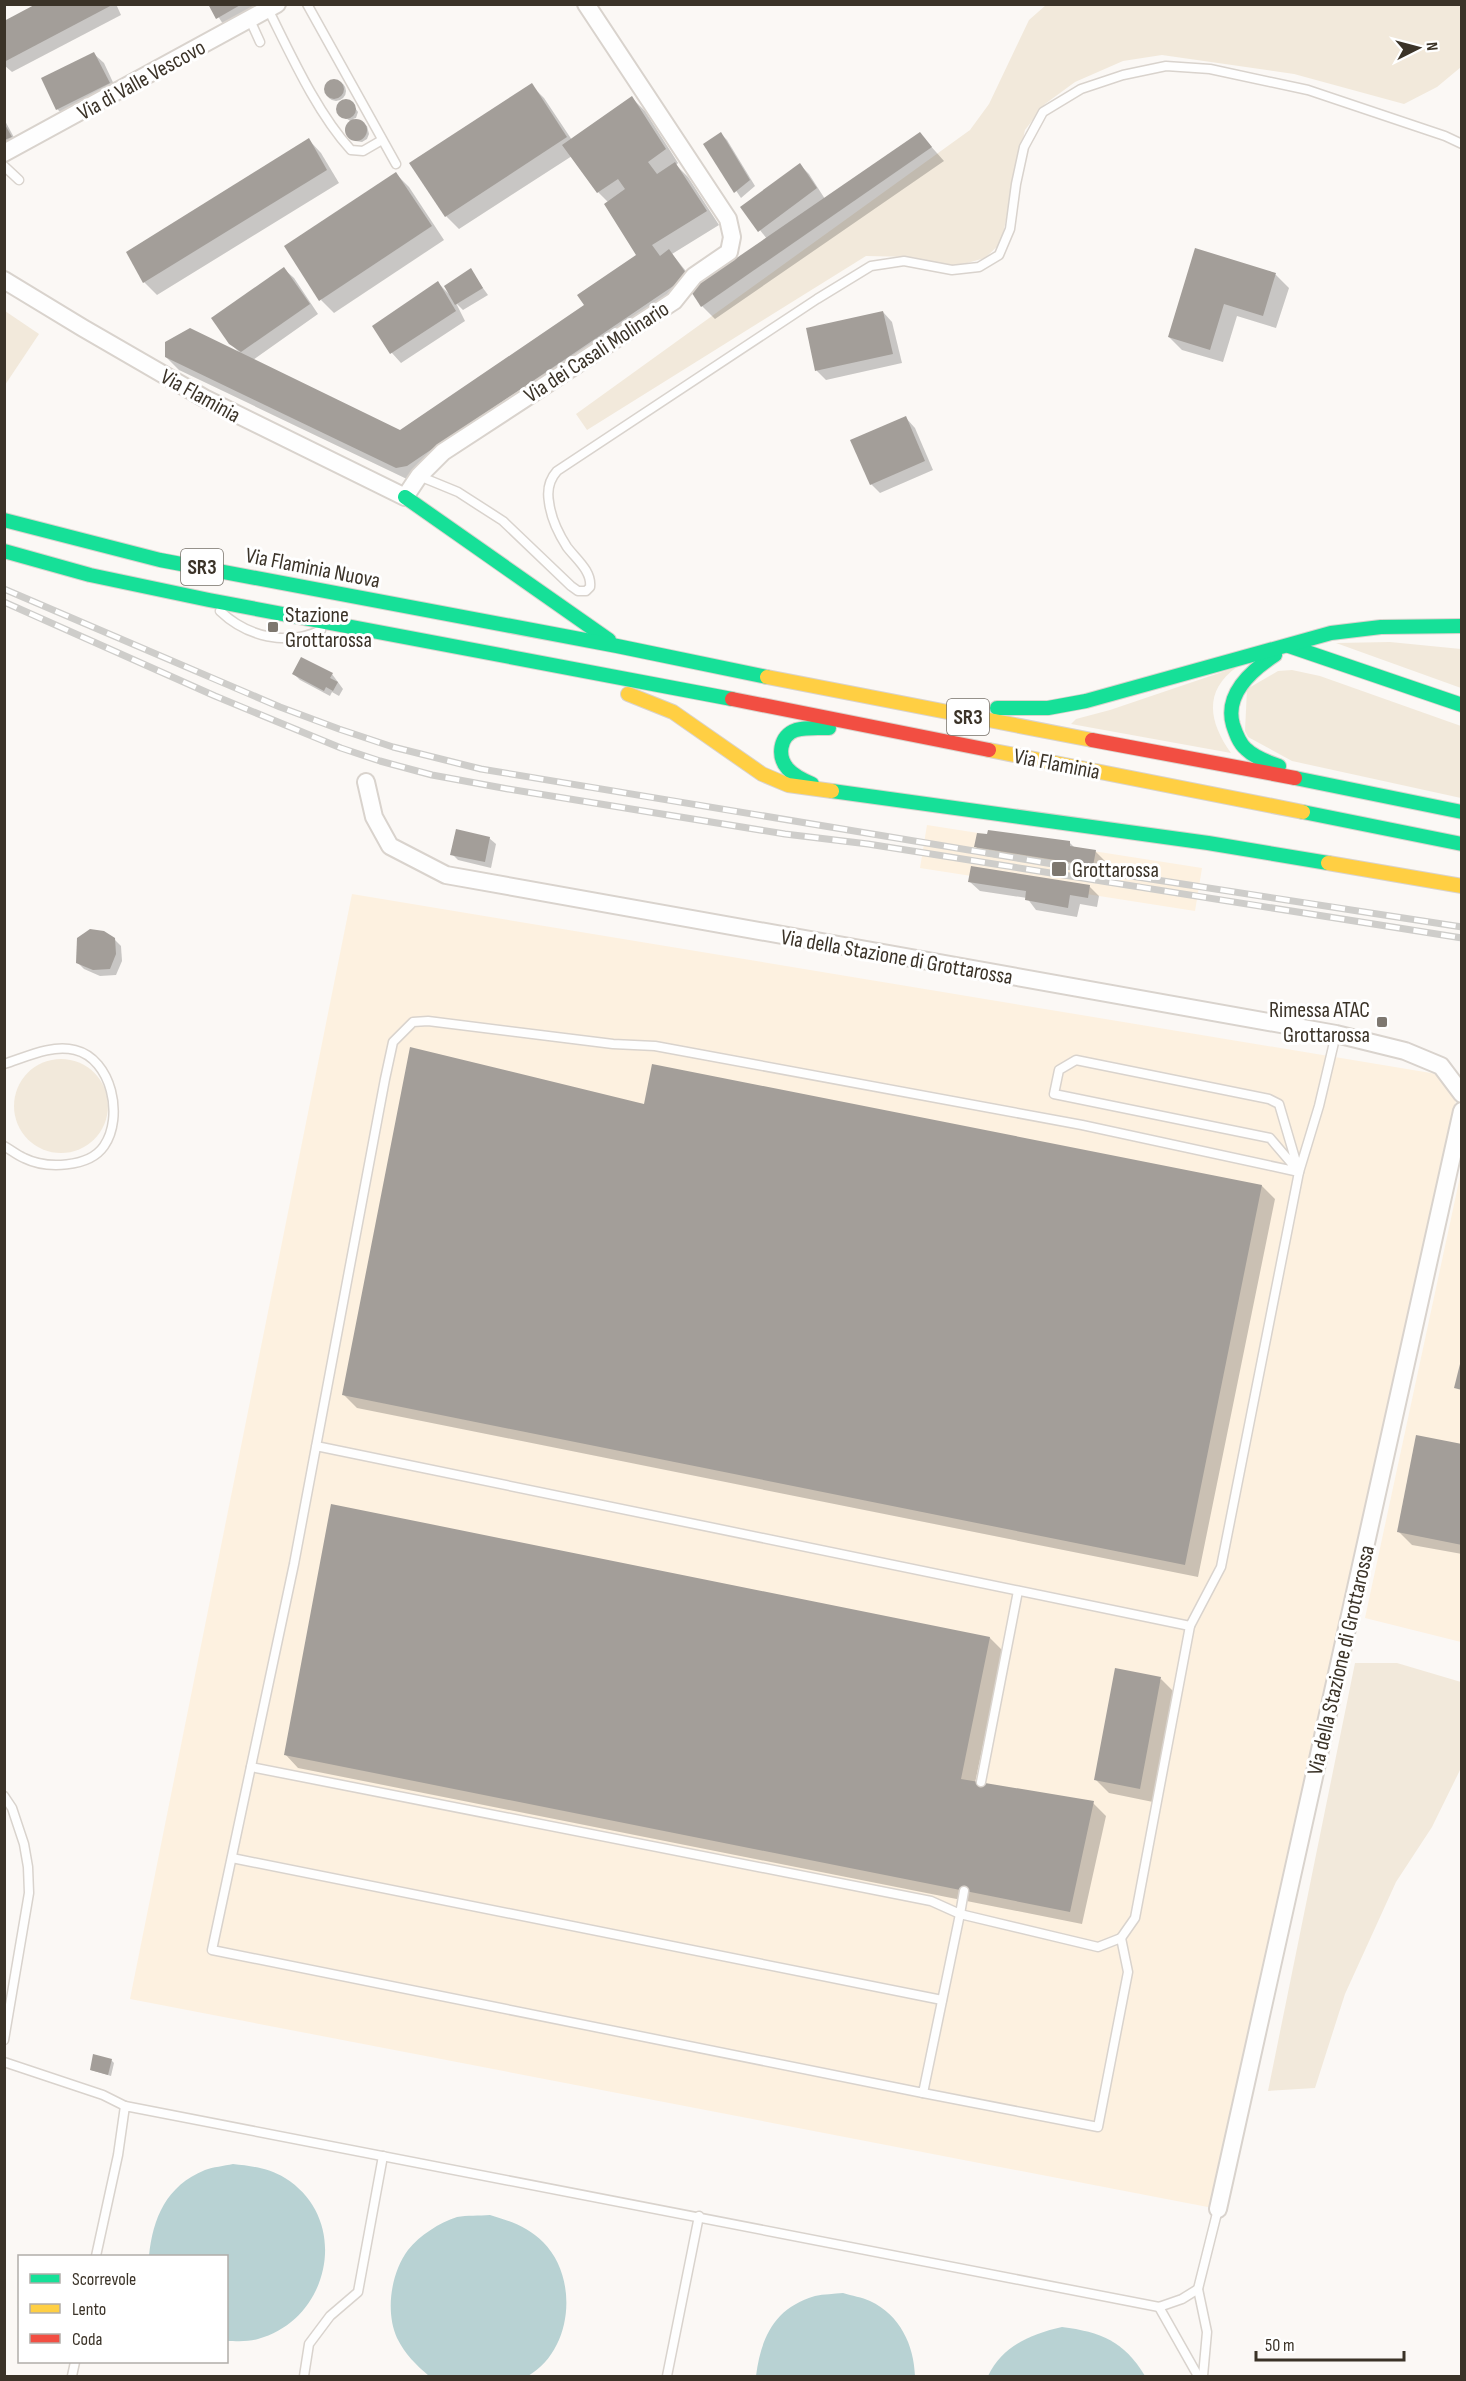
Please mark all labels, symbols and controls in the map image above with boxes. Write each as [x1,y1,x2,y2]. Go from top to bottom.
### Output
north arrow [1388,18,1448,78]
street label: Via di Valle Vescovo [73,34,210,127]
text: N [1422,41,1441,52]
street label: Via dei Casali Molinario [519,295,674,409]
street label: Via Flaminia [156,363,245,429]
street label: Via Flaminia Nuova [243,542,382,595]
road number: SR3 [181,549,223,585]
place label: Stazione Grottarossa [285,602,372,654]
marker: Stazione Grottarossa [266,620,280,634]
road number: SR3 [947,699,989,735]
street label: Via Flaminia [1011,743,1102,786]
place label: Grottarossa [1072,857,1159,884]
marker: Grottarossa [1050,860,1068,878]
street label: Via della Stazione di Grottarossa [779,924,1015,991]
place label: Rimessa ATAC Grottarossa [1269,997,1370,1049]
marker: Rimessa ATAC Grottarossa [1375,1015,1389,1029]
street label: Via della Stazione di Grottarossa [1302,1543,1381,1778]
legend [18,2255,228,2363]
text: Scorrevole [72,2269,136,2290]
text: Lento [72,2299,106,2320]
scale bar [1256,2324,1404,2362]
text: Coda [72,2329,103,2350]
text: 50 m [1265,2335,1295,2356]

